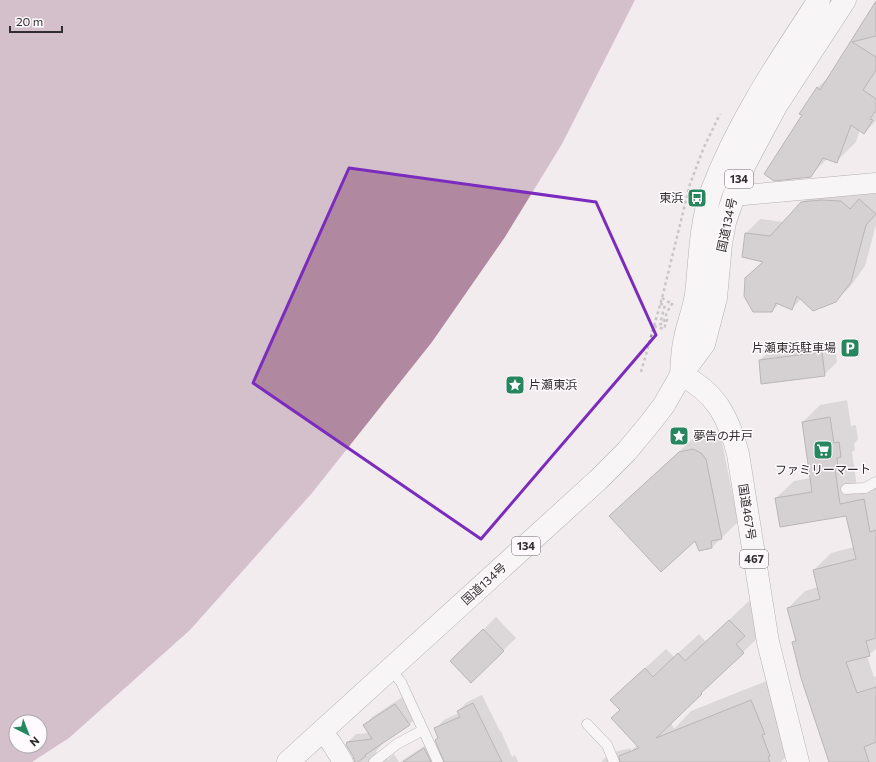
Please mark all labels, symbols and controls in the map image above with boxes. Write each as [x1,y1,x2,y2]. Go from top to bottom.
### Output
scale bar [10,8,62,34]
text: 20 m [16,14,43,28]
road number: 134 [725,170,753,188]
bus stop icon: 東浜 [686,187,708,209]
place label: 東浜 [659,190,683,204]
street label: 国道134号 [713,196,739,253]
parking icon: 片瀬東浜駐車場 [839,337,861,359]
place label: 片瀬東浜駐車場 [752,340,836,354]
place icon: 片瀬東浜 [504,374,526,396]
place label: 片瀬東浜 [529,377,577,391]
place icon: 夢告の井戸 [668,425,690,447]
place label: 夢告の井戸 [693,428,753,442]
supermarket icon: ファミリーマート [812,439,834,461]
place label: ファミリーマート [775,462,871,476]
street label: 国道467号 [737,483,759,541]
road number: 134 [512,537,540,555]
road number: 467 [740,550,768,568]
street label: 国道134号 [458,560,509,607]
north arrow [8,714,48,754]
text: N [28,734,42,749]

